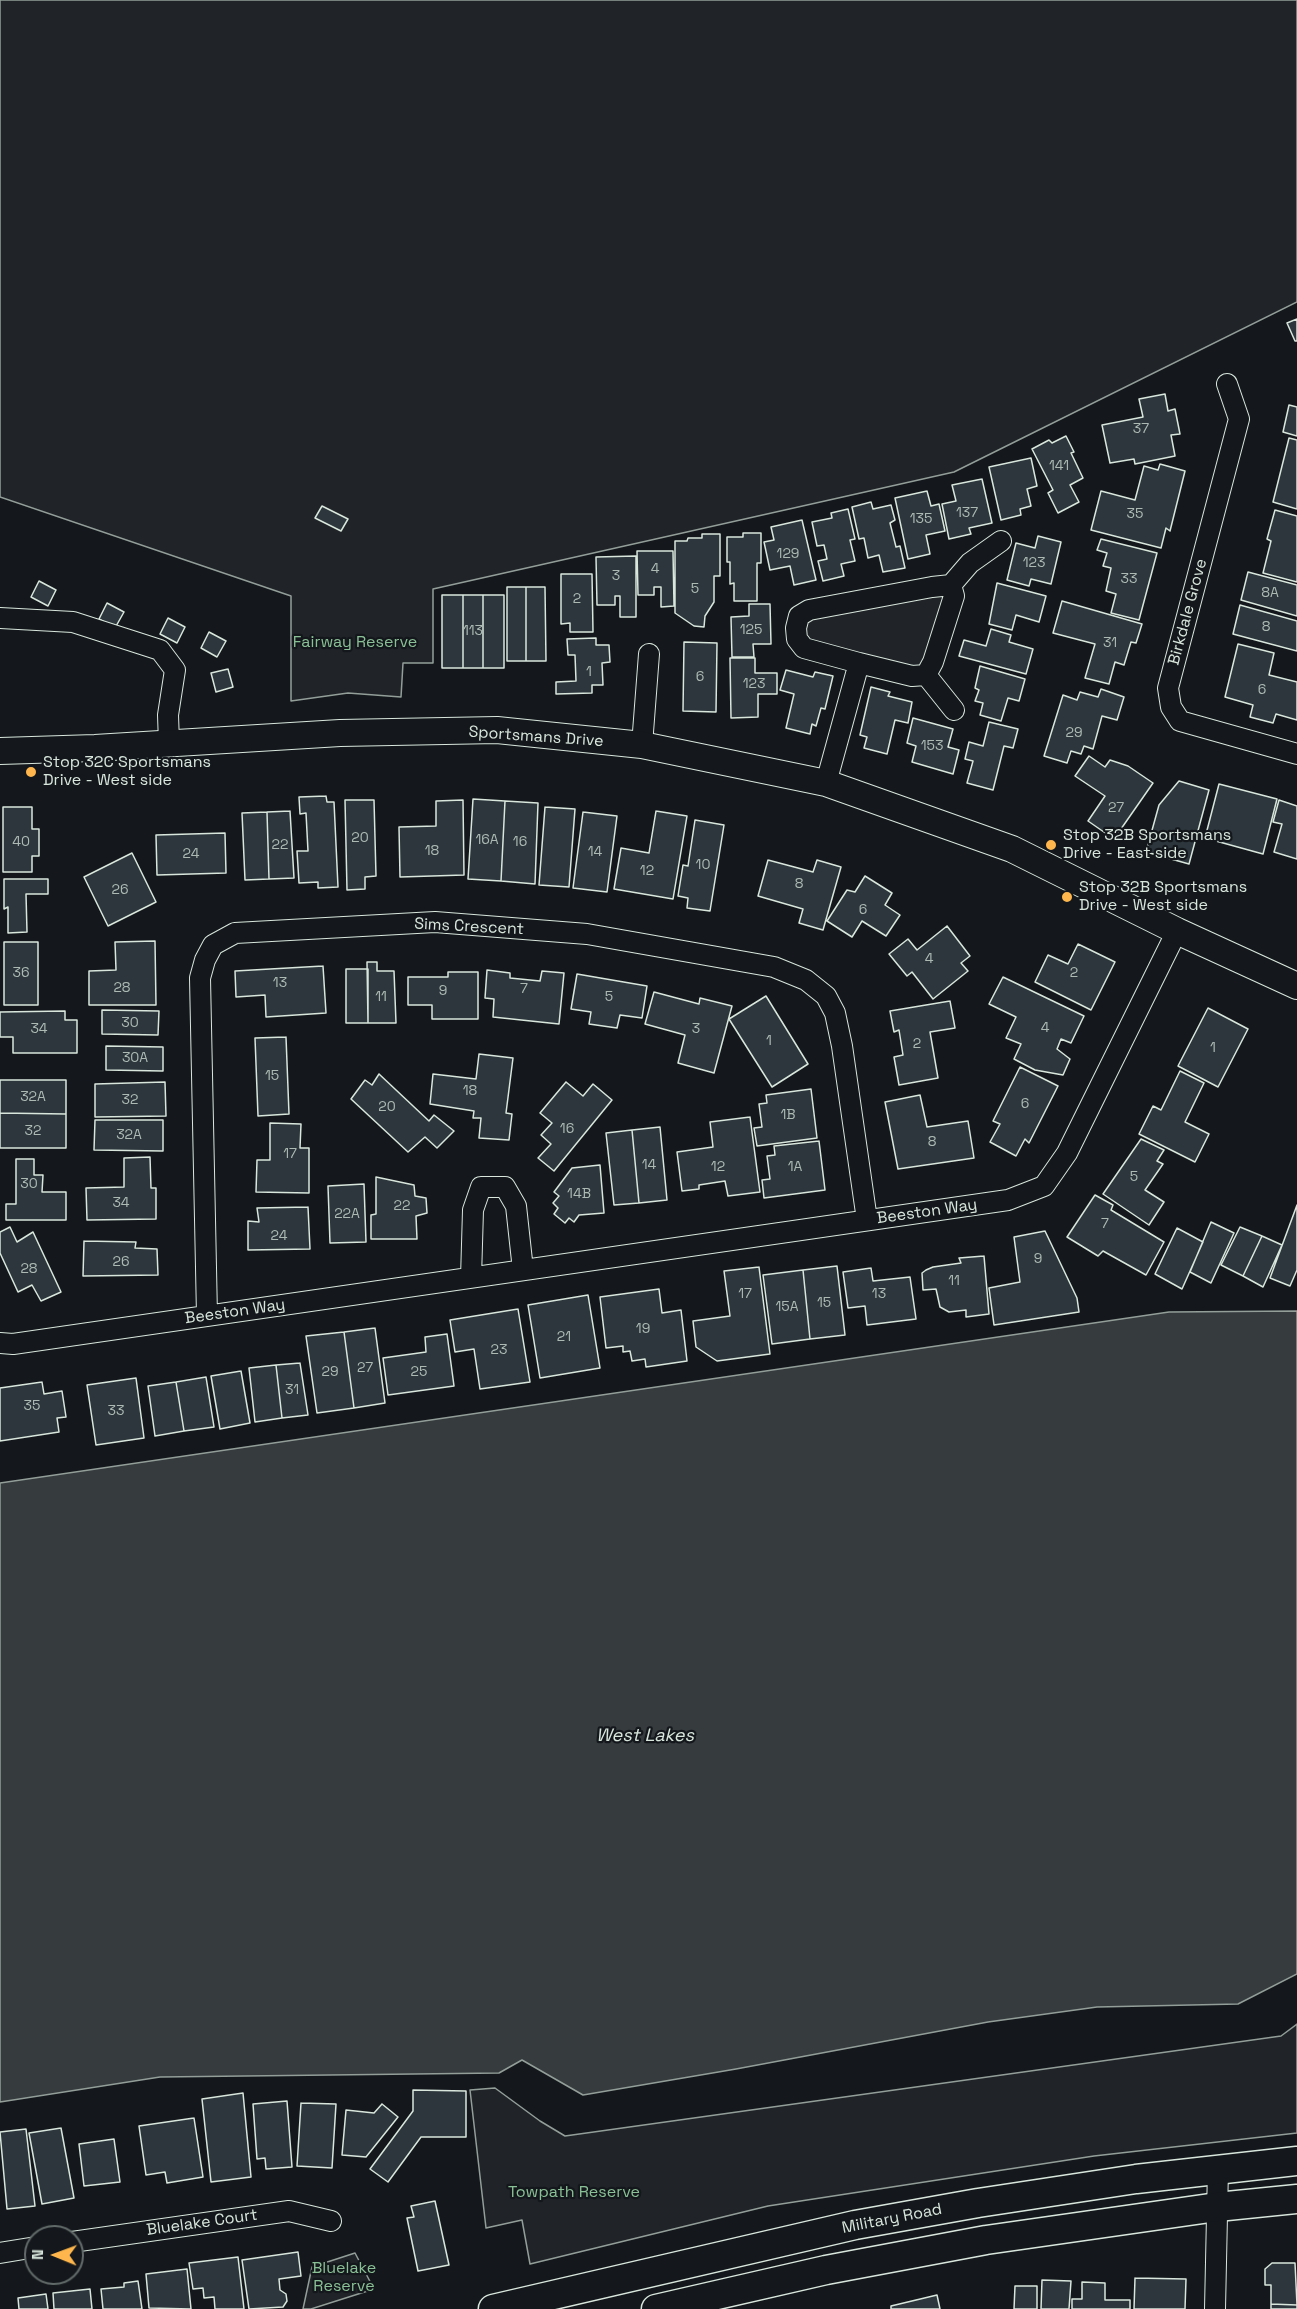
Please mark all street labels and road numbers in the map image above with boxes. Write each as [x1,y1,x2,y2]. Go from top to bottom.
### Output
street label: Birkdale Grove [1165,557,1211,667]
street label: Sportsmans Drive [468,723,604,751]
street label: Sims Crescent [414,915,524,939]
street label: Beeston Way [876,1195,978,1229]
street label: Beeston Way [184,1295,286,1329]
street label: Military Road [840,2200,944,2238]
street label: Bluelake Court [145,2206,259,2240]

